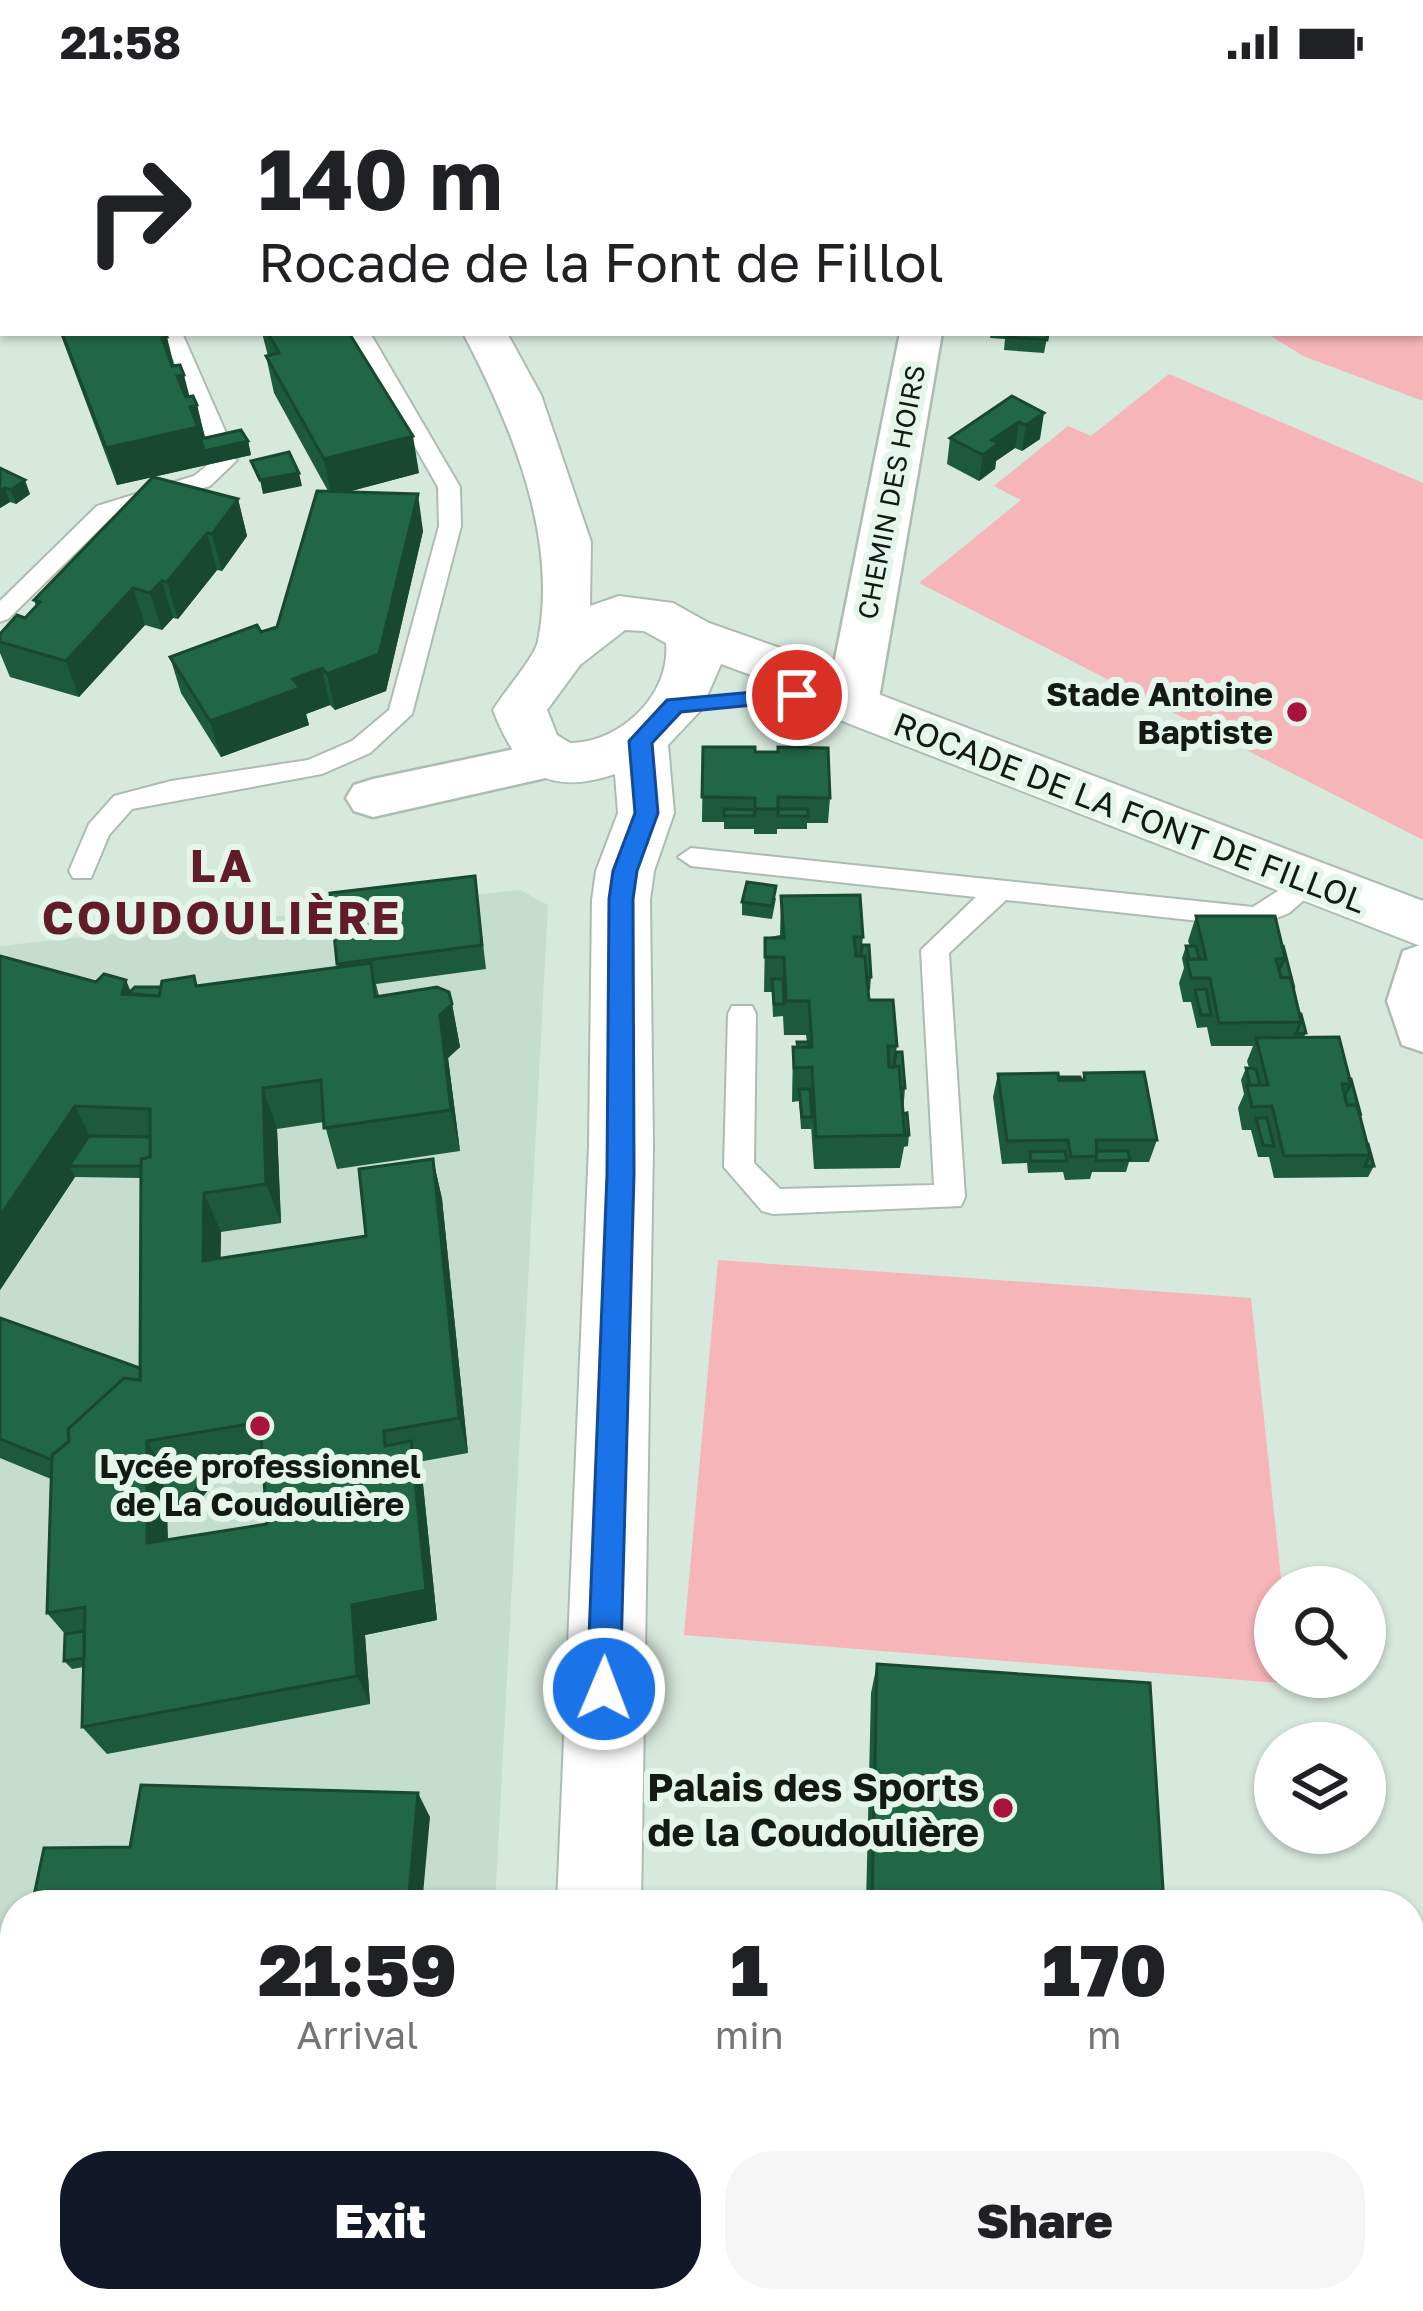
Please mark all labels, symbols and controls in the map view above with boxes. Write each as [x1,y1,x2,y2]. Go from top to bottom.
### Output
text: 21:58 [60,15,181,69]
text: 140 m [258,128,503,228]
icon: right [60,132,216,288]
text: Rocade de la Font de Fillol [258,229,944,294]
street label: CHEMIN DES HOIRS [851,362,931,622]
pin [746,644,848,746]
icon: arrive [764,662,830,728]
place label: Stade Antoine Baptiste [1046,674,1273,751]
marker: Stade Antoine Baptiste [1284,699,1310,725]
street label: ROCADE DE LA FONT DE FILLOL [888,704,1372,920]
district label: LA COUDOULIÈRE [42,838,402,944]
marker: Lycée professionnel de La Coudoulière [247,1413,273,1439]
place label: Lycée professionnel de La Coudoulière [99,1446,421,1523]
map controls [1254,1566,1386,1854]
button: search [1254,1566,1386,1698]
position arrow [541,1626,667,1752]
button: layers [1254,1722,1386,1854]
place label: Palais des Sports de la Coudoulière [647,1763,979,1855]
marker: Palais des Sports de la Coudoulière [990,1795,1016,1821]
text: 21:59 [258,1925,457,2012]
text: 1 [730,1925,768,2012]
text: 170 [1042,1925,1167,2012]
text: Arrival [296,2011,419,2058]
text: min [715,2011,784,2058]
text: m [1087,2011,1122,2058]
button: Exit [60,2151,701,2289]
button: Share [725,2151,1365,2289]

